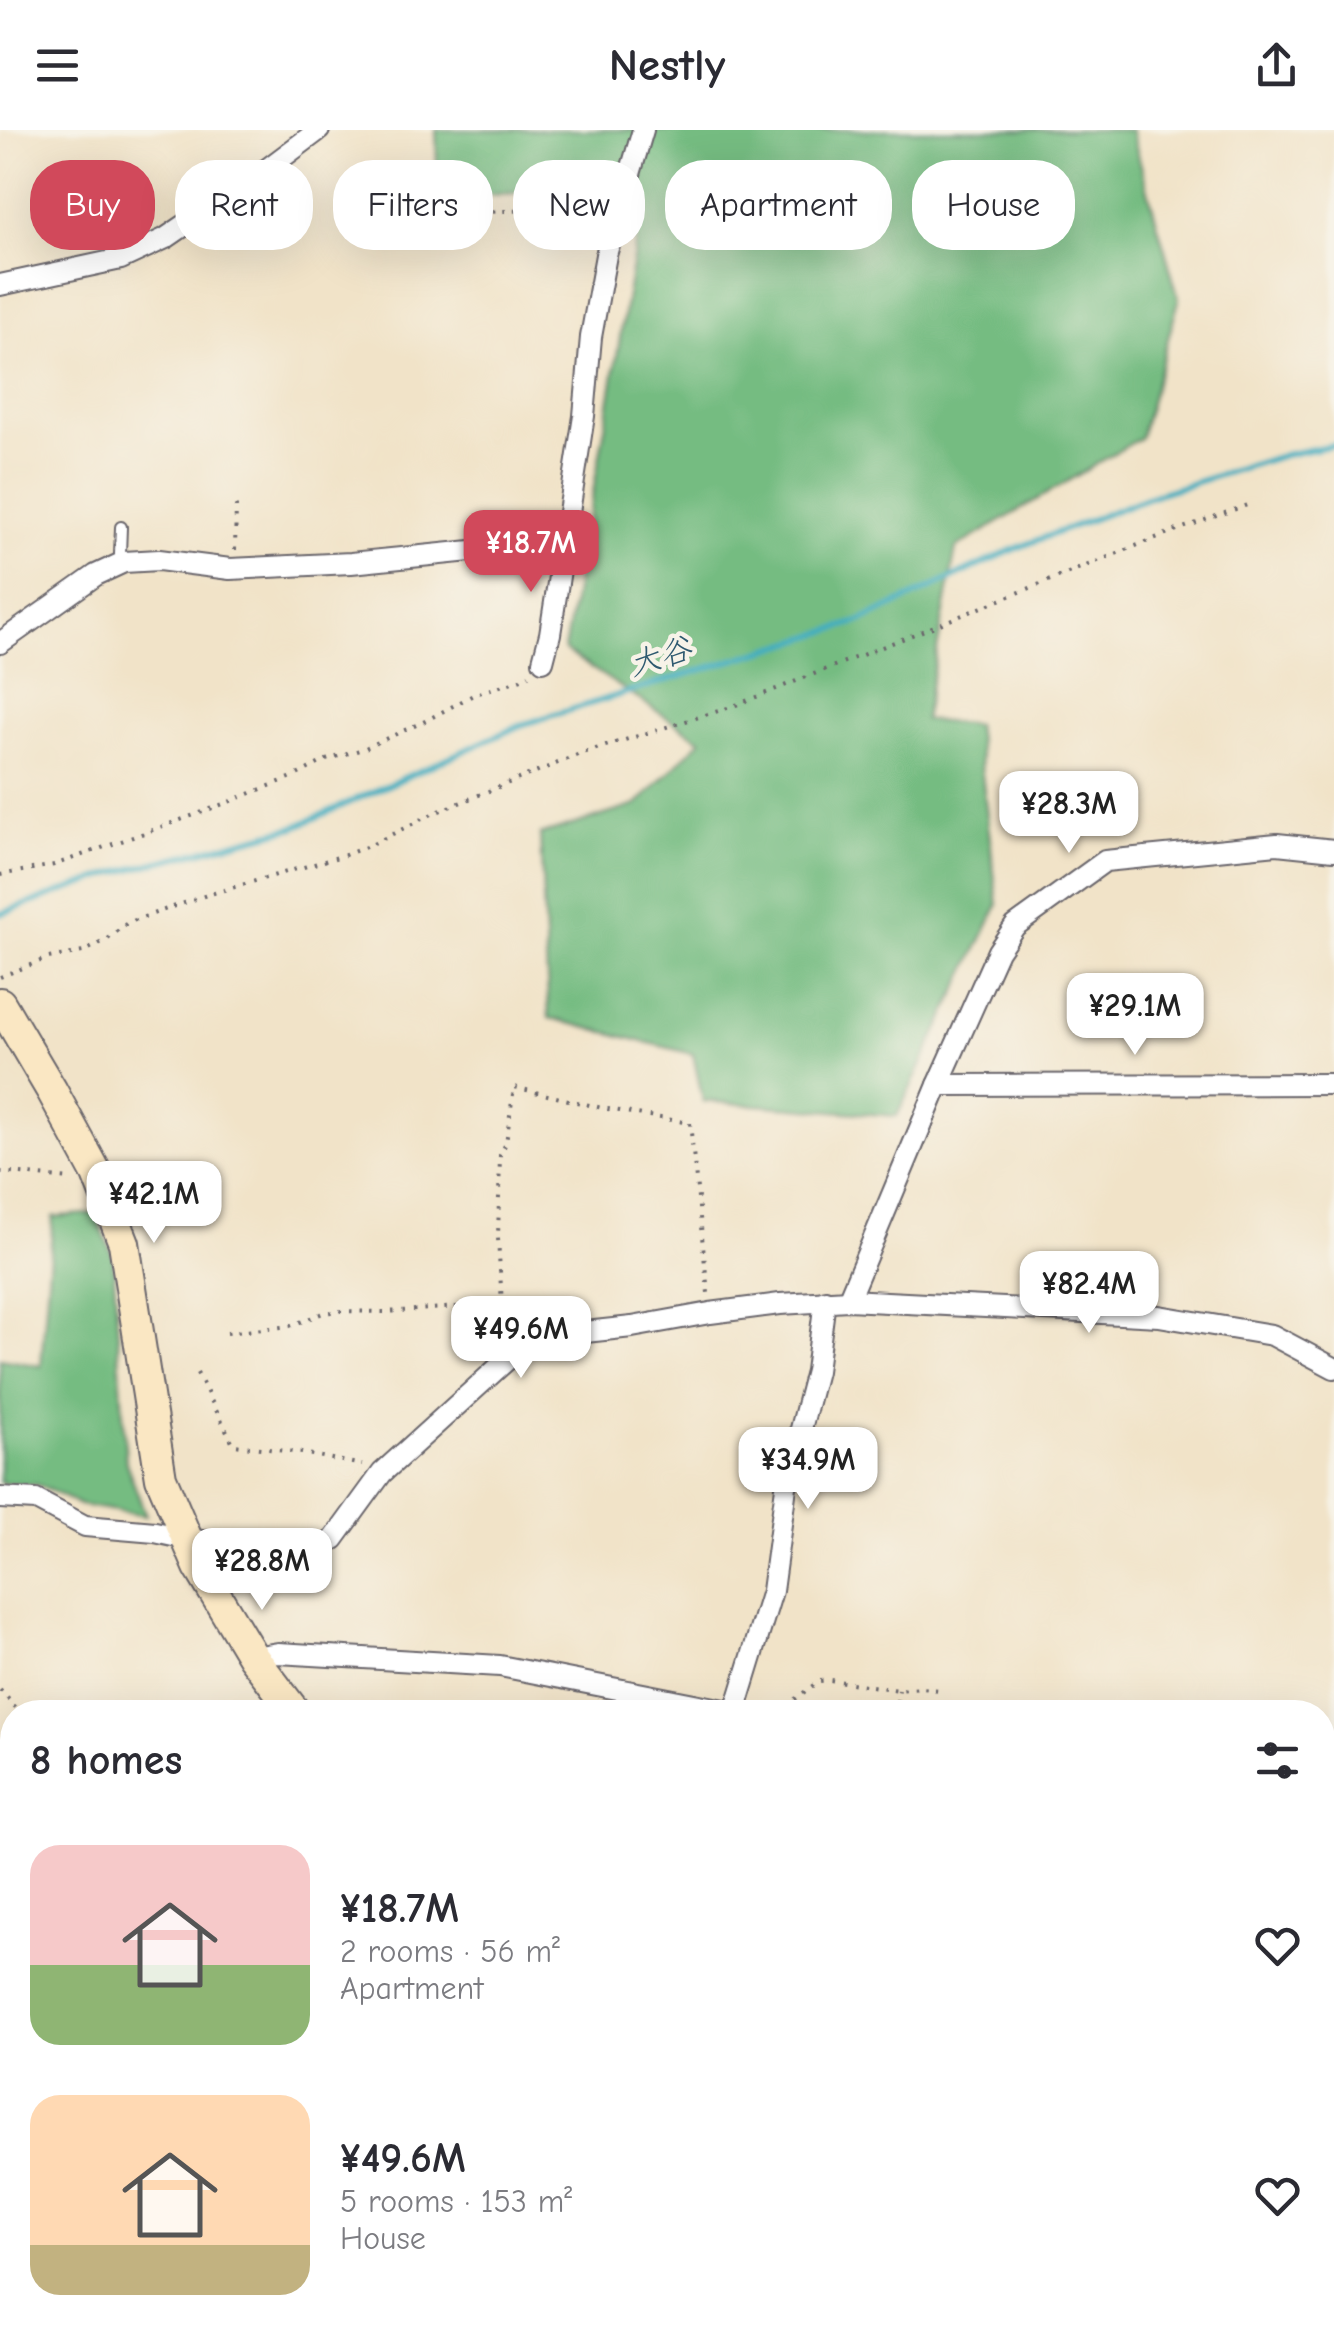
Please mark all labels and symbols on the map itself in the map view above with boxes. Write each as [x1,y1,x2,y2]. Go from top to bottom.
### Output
pin: ¥18.7M [450,510,612,595]
water label: 大谷 [624,629,697,684]
pin: ¥28.3M [988,771,1150,856]
pin: ¥29.1M [1054,973,1216,1058]
pin: ¥42.1M [73,1161,235,1246]
pin: ¥82.4M [1008,1251,1170,1336]
pin: ¥49.6M [440,1296,602,1381]
pin: ¥34.9M [727,1427,889,1512]
pin: ¥28.8M [181,1528,343,1613]

